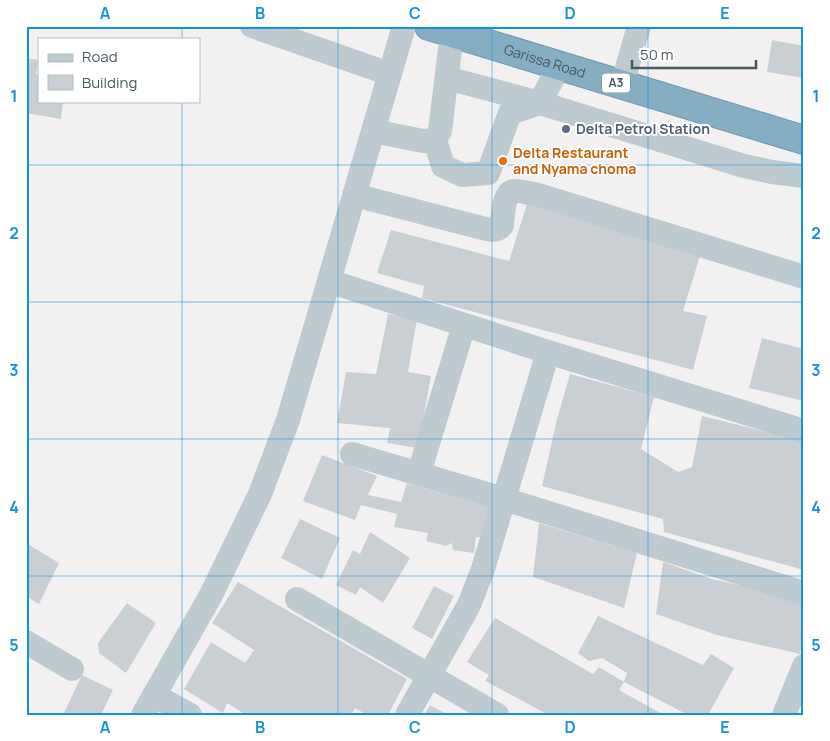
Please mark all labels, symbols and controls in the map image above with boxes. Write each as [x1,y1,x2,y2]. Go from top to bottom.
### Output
text: A [100,2,111,24]
text: B [255,2,265,24]
text: C [409,2,421,24]
text: D [564,2,576,24]
text: E [720,2,730,24]
legend [38,38,200,102]
scale bar [632,38,756,70]
street label: Garissa Road [502,39,588,82]
text: 50 m [640,44,674,65]
text: Road [82,46,118,67]
text: Building [82,72,137,93]
road number: A3 [602,74,630,92]
text: 1 [10,85,18,107]
text: 1 [812,85,820,107]
place label: Delta Petrol Station [576,119,710,138]
marker: Delta Petrol Station [560,123,572,135]
place label: Delta Restaurant and Nyama choma [513,143,636,178]
marker: Delta Restaurant and Nyama choma [497,155,509,167]
text: 2 [9,222,19,244]
text: 2 [811,222,821,244]
text: 3 [9,359,19,381]
text: 3 [811,359,821,381]
text: 4 [9,496,19,518]
text: 4 [811,496,821,518]
text: 5 [9,634,19,656]
text: 5 [811,634,821,656]
text: A [100,716,111,738]
text: B [255,716,265,738]
text: C [409,716,421,738]
text: D [564,716,576,738]
text: E [720,716,730,738]

